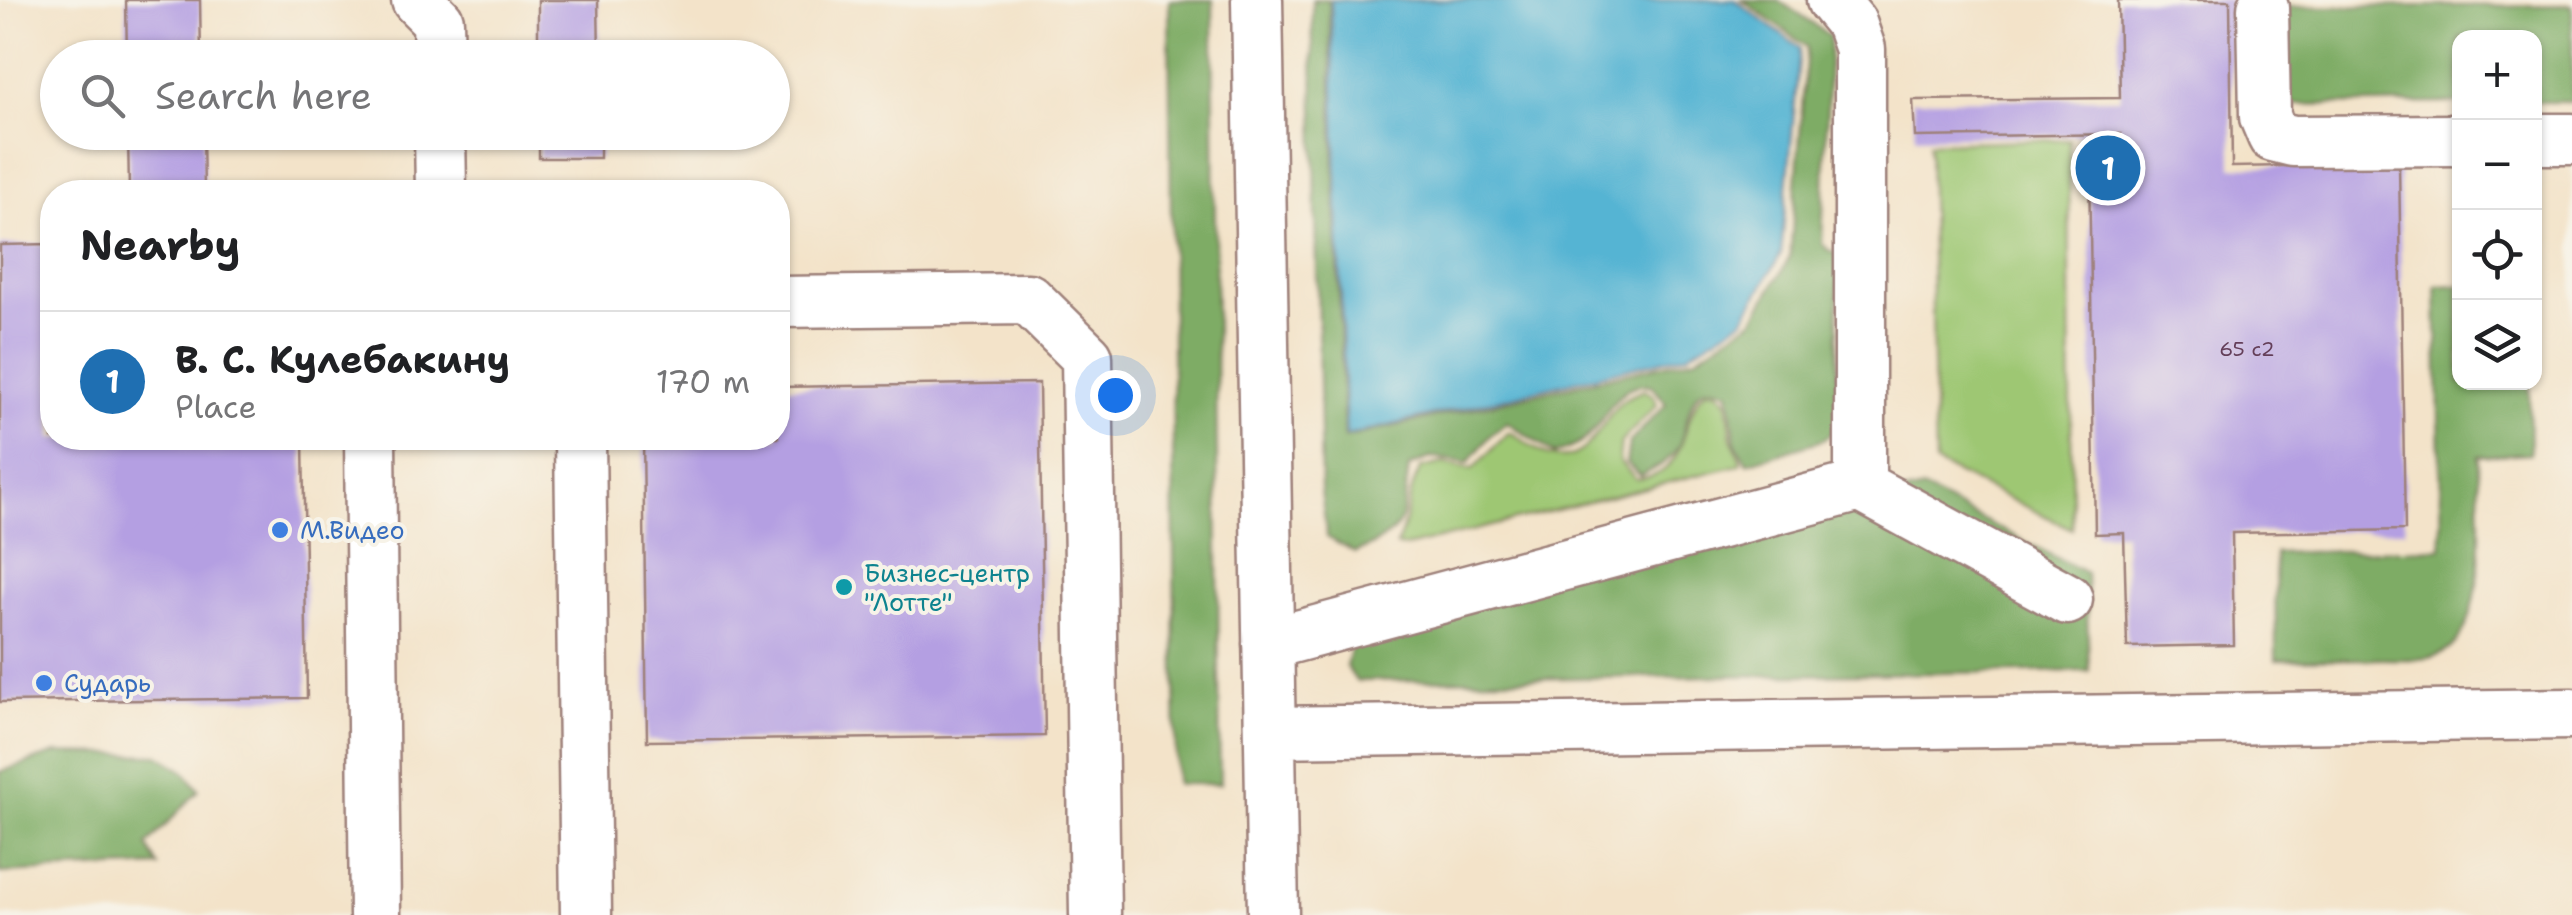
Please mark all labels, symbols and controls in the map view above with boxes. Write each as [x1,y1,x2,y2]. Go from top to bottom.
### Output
map controls [2452,30,2542,390]
button: + [2452,30,2542,120]
search box [40,40,790,150]
icon: search [75,68,130,123]
text: Search here [155,70,372,121]
button: − [2452,120,2542,210]
pin: 1 [2076,130,2140,206]
button: locate [2452,210,2542,300]
text: Nearby [80,217,240,273]
button: layers [2452,300,2542,390]
text: В. С. Кулебакину [175,334,510,385]
house number: 65 с2 [2219,336,2275,362]
text: 1 [105,360,120,403]
text: 170 m [656,360,750,403]
your location [1090,370,1141,421]
text: Place [175,385,257,428]
place label: М.Видео [300,513,405,547]
marker: М.Видео [269,519,291,541]
place label: Бизнес-центр "Лотте" [864,556,1030,619]
marker: Бизнес-центр "Лотте" [833,576,855,598]
place label: Сударь [64,666,151,700]
marker: Сударь [33,672,55,694]

